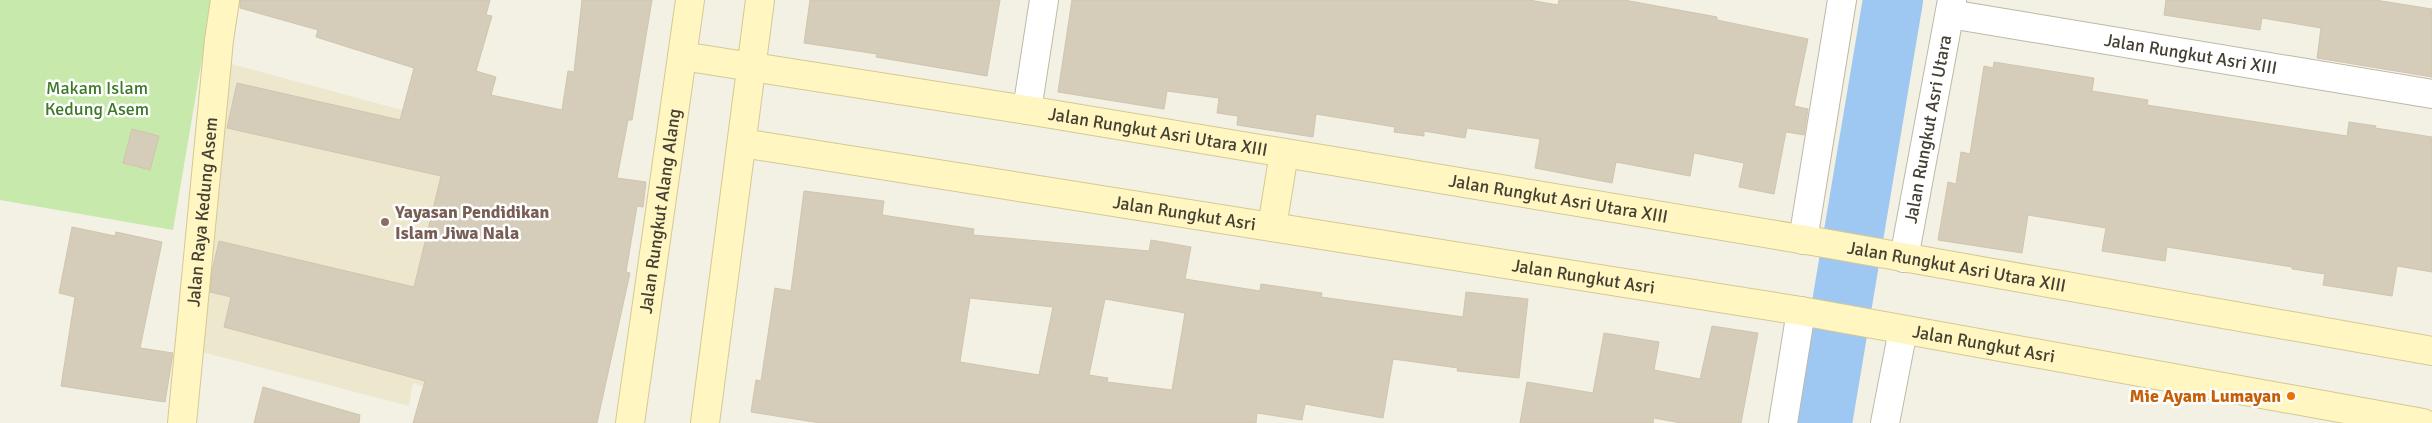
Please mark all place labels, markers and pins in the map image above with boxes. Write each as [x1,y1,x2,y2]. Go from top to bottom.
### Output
place label: Yayasan Pendidikan Islam Jiwa Nala [394,201,550,244]
marker: Yayasan Pendidikan Islam Jiwa Nala [379,216,391,228]
place label: Mie Ayam Lumayan [2130,385,2281,407]
marker: Mie Ayam Lumayan [2285,390,2297,402]

